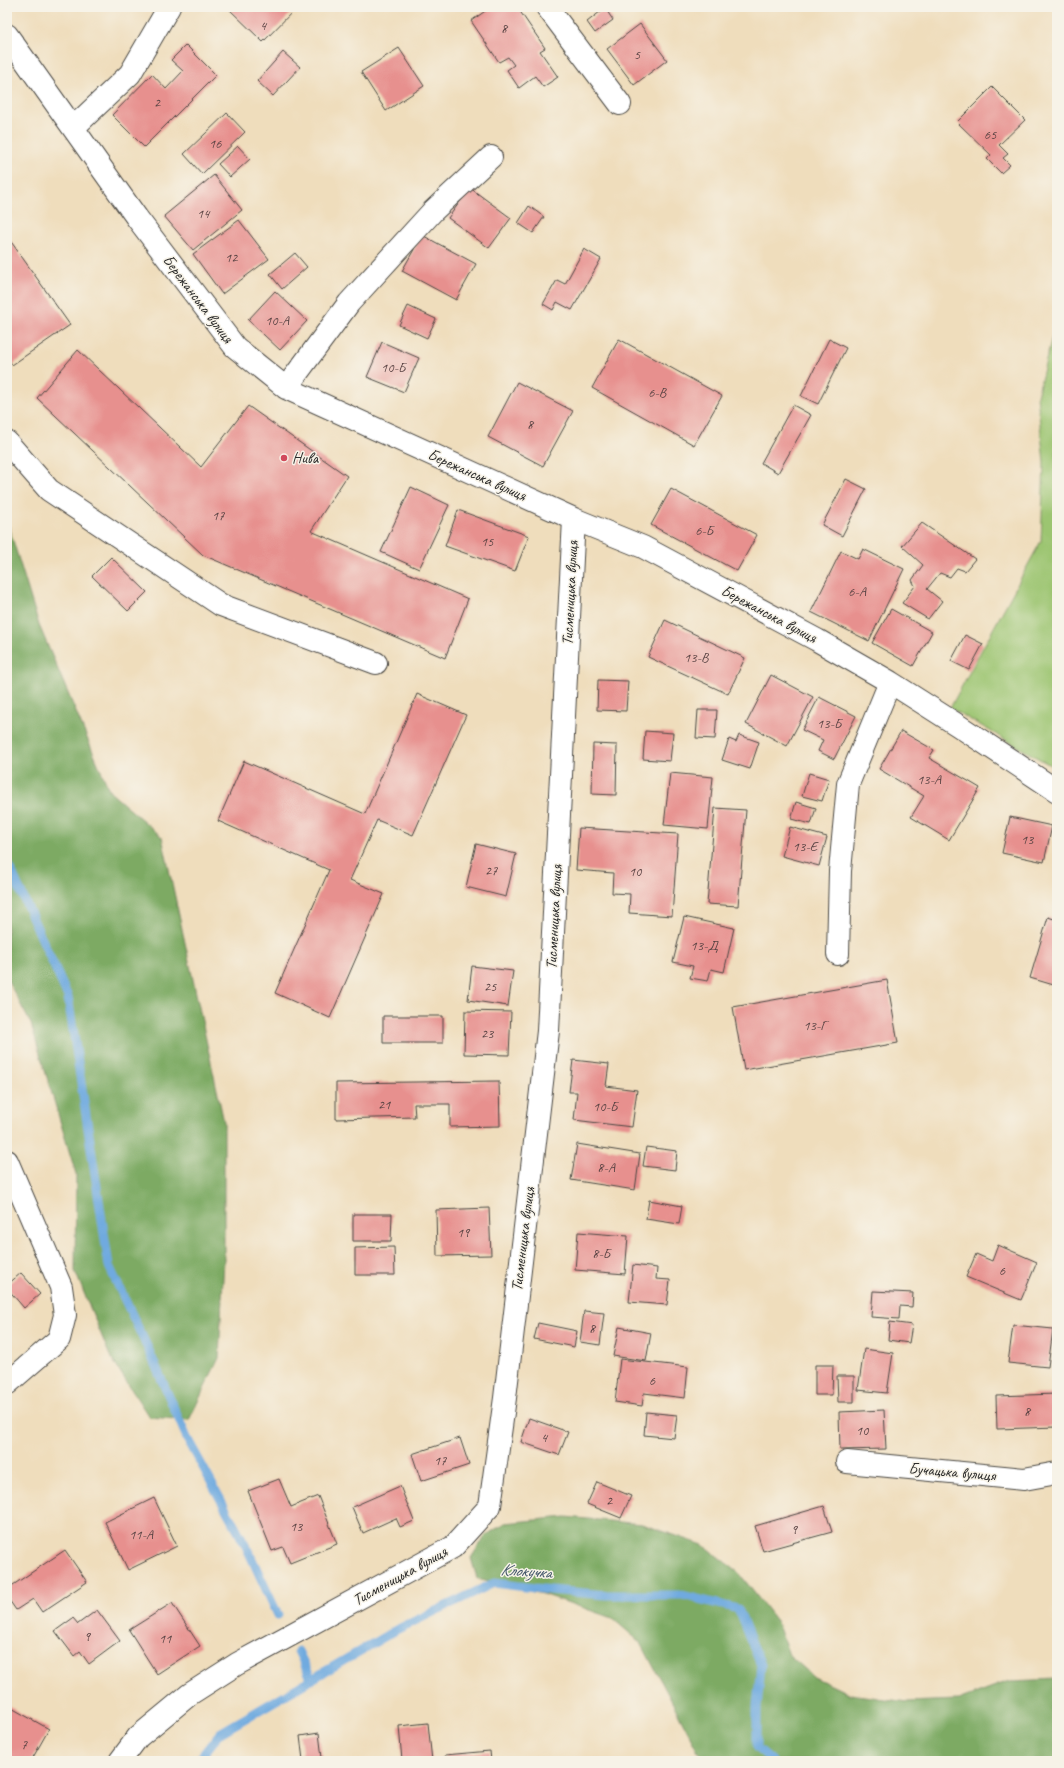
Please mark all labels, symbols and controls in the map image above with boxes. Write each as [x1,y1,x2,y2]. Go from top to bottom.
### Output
house number: 4 [260,17,268,34]
house number: 8 [501,20,509,37]
house number: 5 [634,46,641,63]
house number: 2 [154,94,162,111]
house number: 65 [984,126,997,143]
house number: 16 [209,135,222,152]
house number: 14 [197,205,211,222]
house number: 12 [225,249,239,266]
street label: Бережанська вулиця [158,251,238,348]
house number: 10-А [265,312,290,329]
house number: 10-Б [381,359,408,376]
house number: 6-В [648,384,668,401]
house number: 8 [527,416,535,433]
street label: Бережанська вулиця [425,444,530,506]
place label: Нива [292,448,320,468]
marker: Нива [279,453,289,463]
house number: 17 [212,507,225,524]
house number: 6-Б [695,522,716,539]
house number: 15 [481,533,494,550]
street label: Тисменицька вулиця [557,539,583,646]
street label: Бережанська вулиця [718,580,821,648]
house number: 6-А [848,583,867,600]
house number: 13-В [684,649,710,666]
house number: 13-Б [817,715,844,732]
house number: 13-А [917,771,942,788]
house number: 13 [1021,831,1035,848]
house number: 13-Е [793,838,819,855]
house number: 27 [485,862,498,879]
street label: Тисменицька вулиця [541,863,567,970]
house number: 10 [629,863,643,880]
house number: 13-Д [690,937,720,954]
house number: 25 [484,978,497,995]
house number: 13-Г [803,1017,830,1034]
house number: 23 [481,1025,495,1042]
house number: 21 [378,1096,391,1113]
house number: 10-Б [593,1098,620,1115]
house number: 8-А [597,1159,616,1176]
street label: Тисменицька вулиця [507,1185,539,1292]
house number: 19 [457,1224,471,1241]
house number: 8-Б [592,1245,613,1262]
house number: 6 [999,1262,1006,1279]
house number: 8 [589,1320,597,1337]
house number: 6 [649,1372,656,1389]
house number: 8 [1024,1403,1032,1420]
house number: 10 [856,1422,870,1439]
house number: 4 [541,1429,549,1446]
house number: 17 [434,1452,447,1469]
street label: Бучацька вулиця [908,1458,998,1486]
house number: 2 [606,1492,614,1509]
house number: 13 [290,1518,304,1535]
house number: 9 [791,1521,799,1538]
house number: 11-А [129,1526,154,1543]
street label: Тисменицька вулиця [349,1541,452,1610]
water label: Клокучка [500,1559,554,1583]
house number: 9 [84,1628,92,1645]
house number: 11 [159,1630,172,1647]
house number: 7 [21,1736,28,1753]

